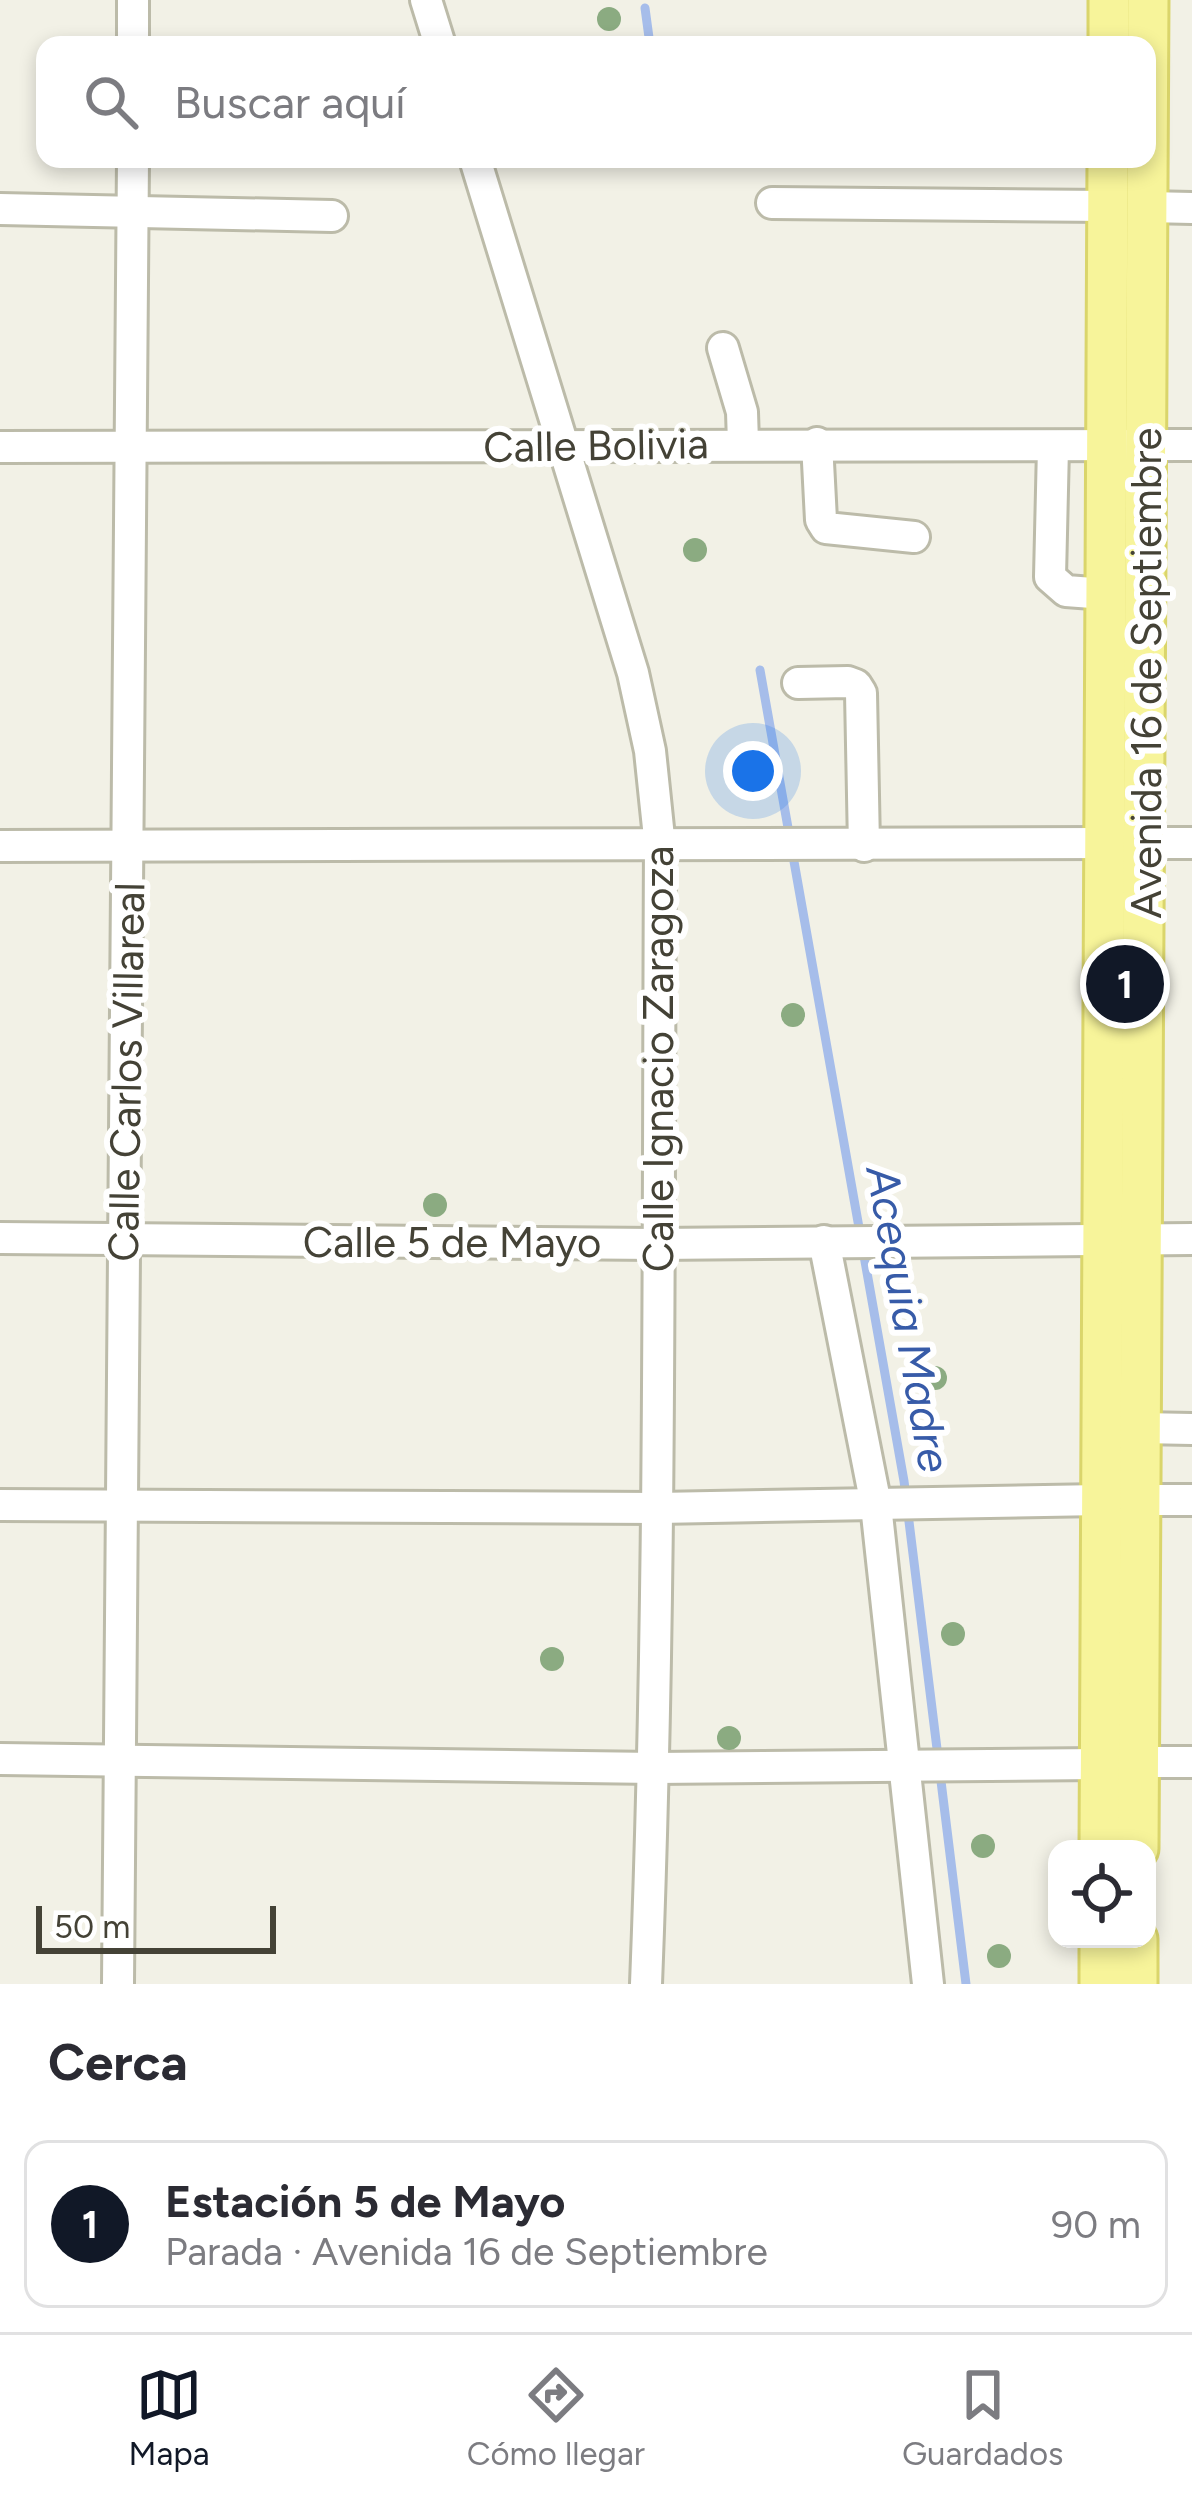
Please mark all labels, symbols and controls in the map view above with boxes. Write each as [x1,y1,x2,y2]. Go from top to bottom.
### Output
search box [36,36,1156,168]
icon: search [78,69,144,135]
text: Buscar aquí [174,75,406,129]
street label: Calle Bolivia [483,418,709,473]
street label: Avenida 16 de Septiembre [1121,428,1172,918]
your location [723,741,783,801]
street label: Calle Ignacio Zaragoza [633,846,684,1272]
street label: Calle Carlos Villareal [98,882,155,1262]
pin: 1 [1086,939,1164,1029]
water label: Acequia Madre [855,1160,963,1476]
street label: Calle 5 de Mayo [303,1217,601,1268]
map controls [1048,1840,1156,1948]
button: locate [1048,1840,1156,1948]
scale bar [36,1900,276,1953]
text: 50 m [54,1907,130,1946]
text: Cerca [48,2032,188,2093]
text: Estación 5 de Mayo [165,2174,565,2228]
text: 1 [82,2201,98,2248]
text: 90 m [1051,2201,1141,2248]
text: Parada · Avenida 16 de Septiembre [165,2228,768,2275]
tab: Mapa [129,2362,210,2473]
tab: Cómo llegar [467,2362,645,2473]
tab: Guardados [902,2362,1063,2473]

